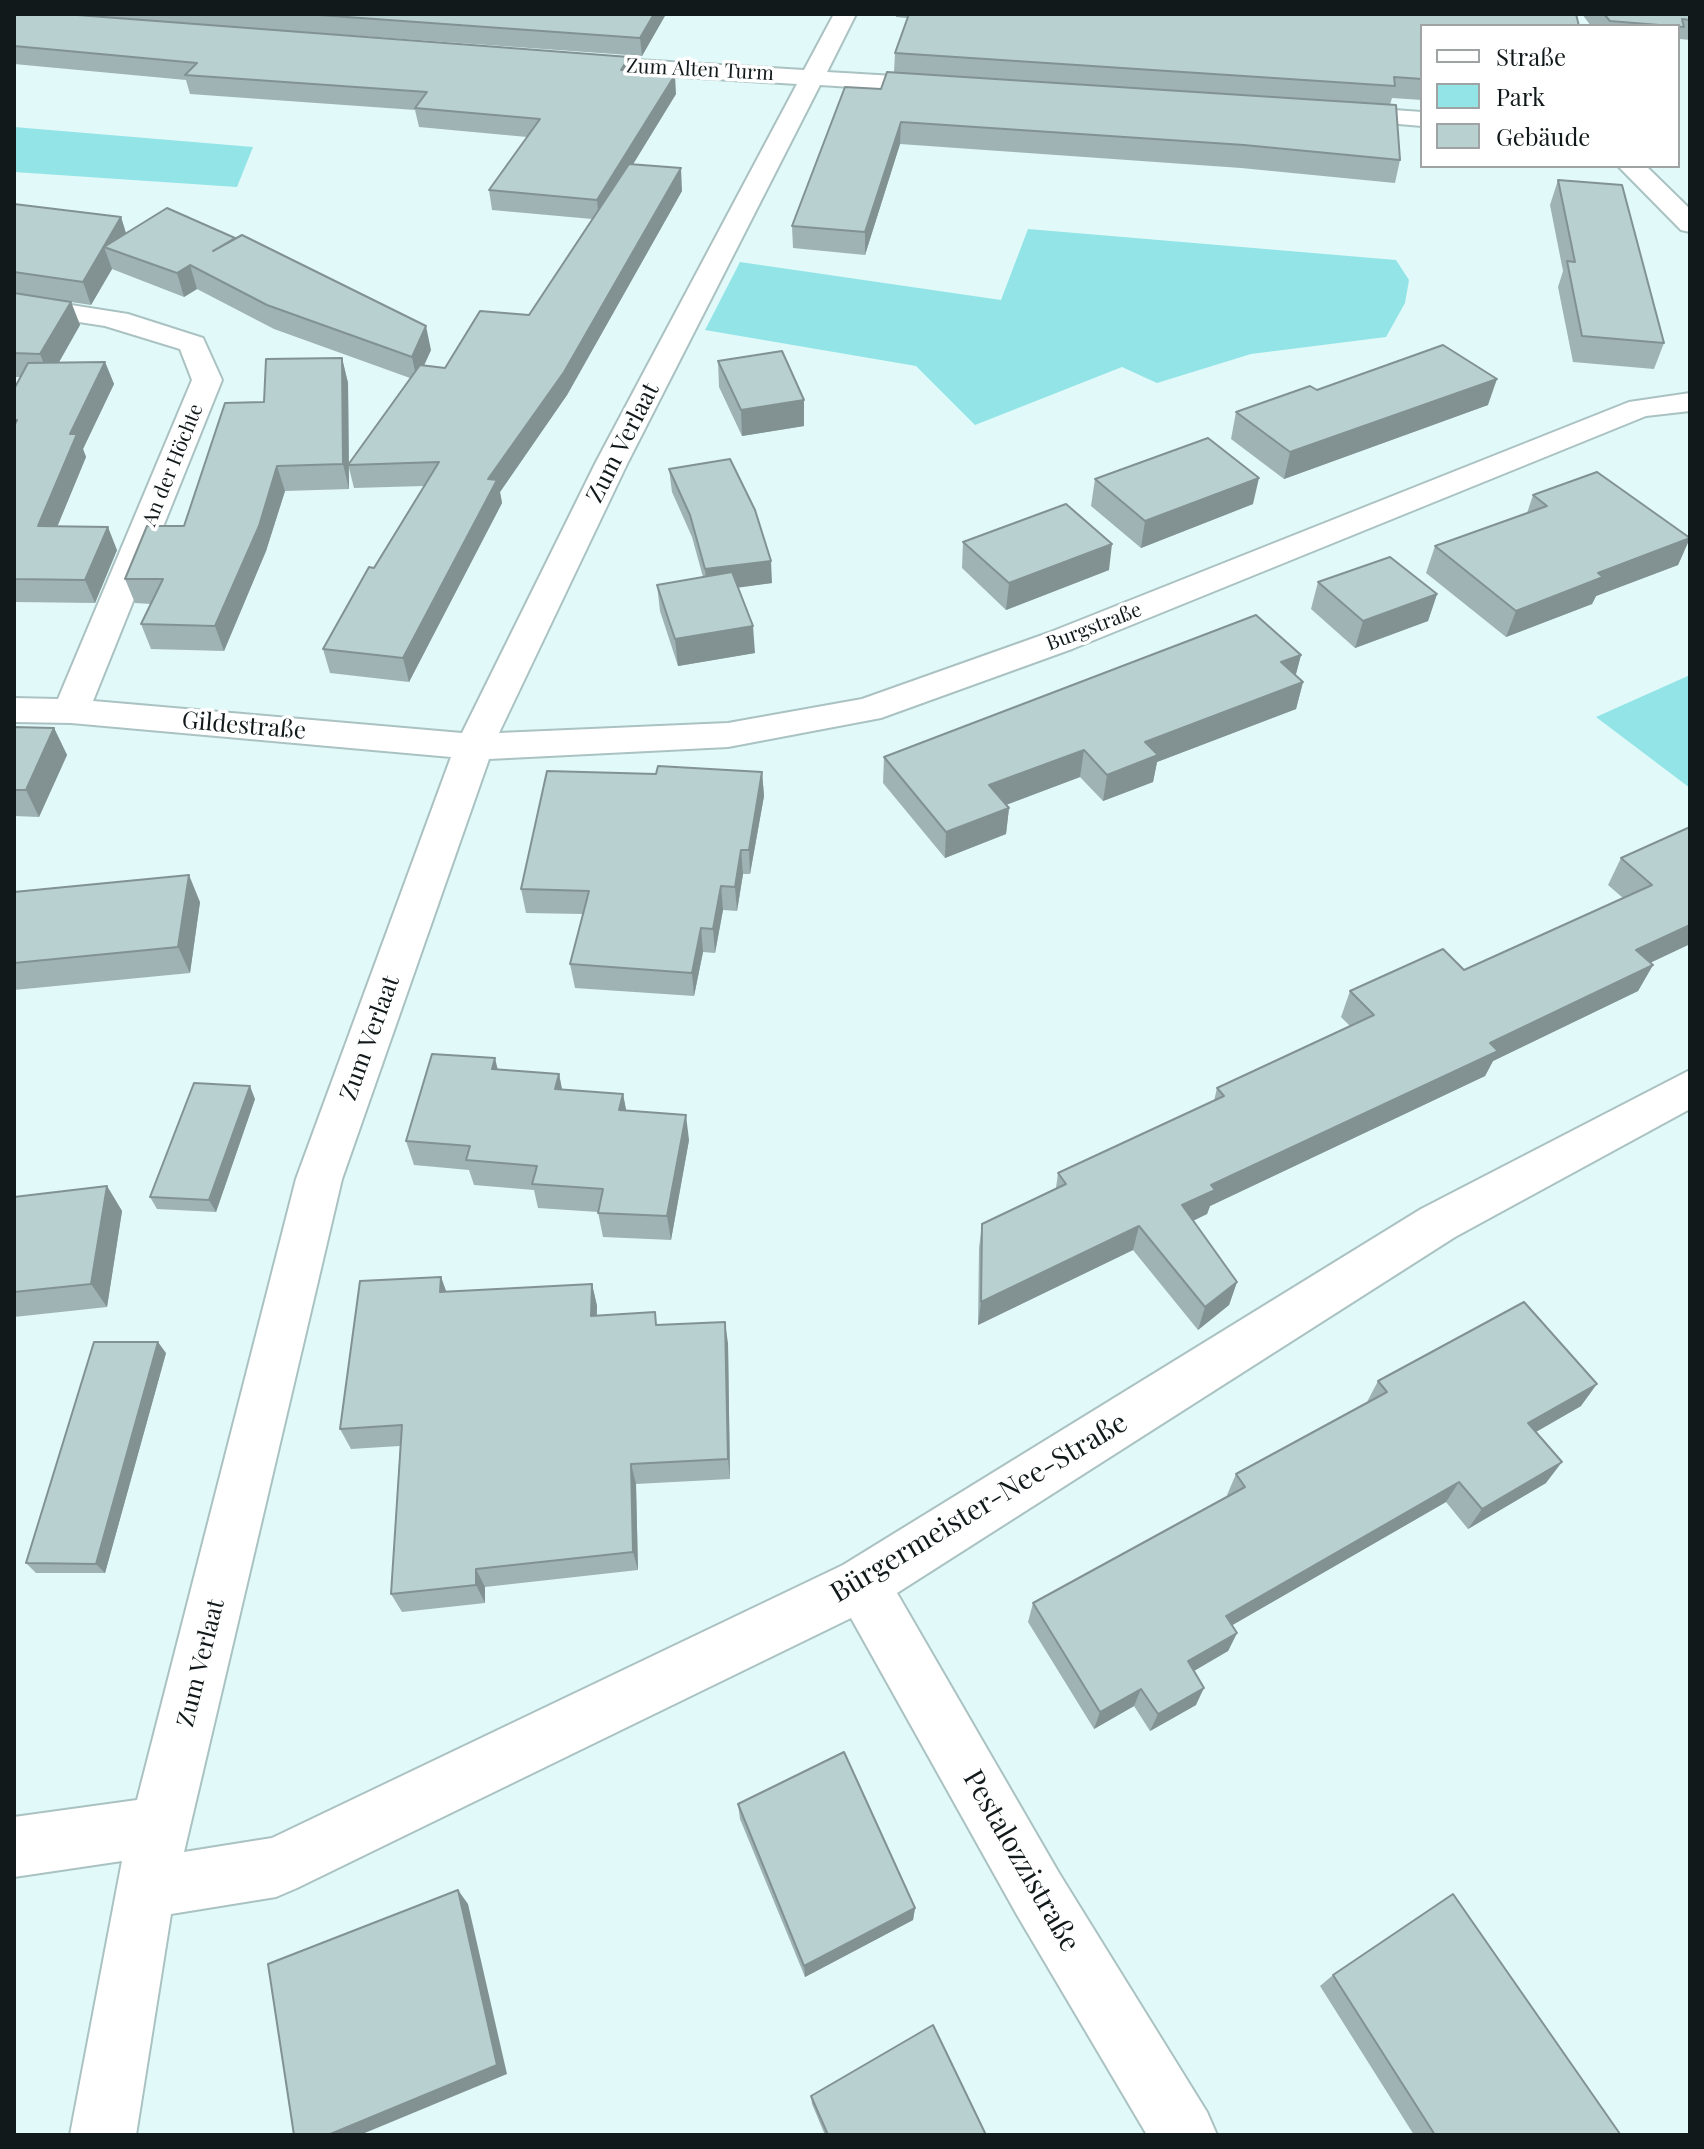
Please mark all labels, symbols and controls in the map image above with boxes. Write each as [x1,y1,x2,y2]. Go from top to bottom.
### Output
legend [1420,24,1680,168]
text: Straße [1496,40,1566,72]
street label: Zum Alten Turm [626,54,774,86]
text: Park [1496,80,1545,112]
text: Gebäude [1496,120,1591,152]
street label: Zum Verlaat [581,378,665,508]
street label: An der Höchte [138,400,208,530]
street label: Burgstraße [1043,598,1145,656]
street label: Gildestraße [181,706,307,746]
street label: Zum Verlaat [334,972,406,1104]
street label: Bürgermeister-Nee-Straße [824,1406,1134,1610]
street label: Zum Verlaat [171,1596,231,1730]
street label: Pestalozzistraße [955,1764,1087,1958]

